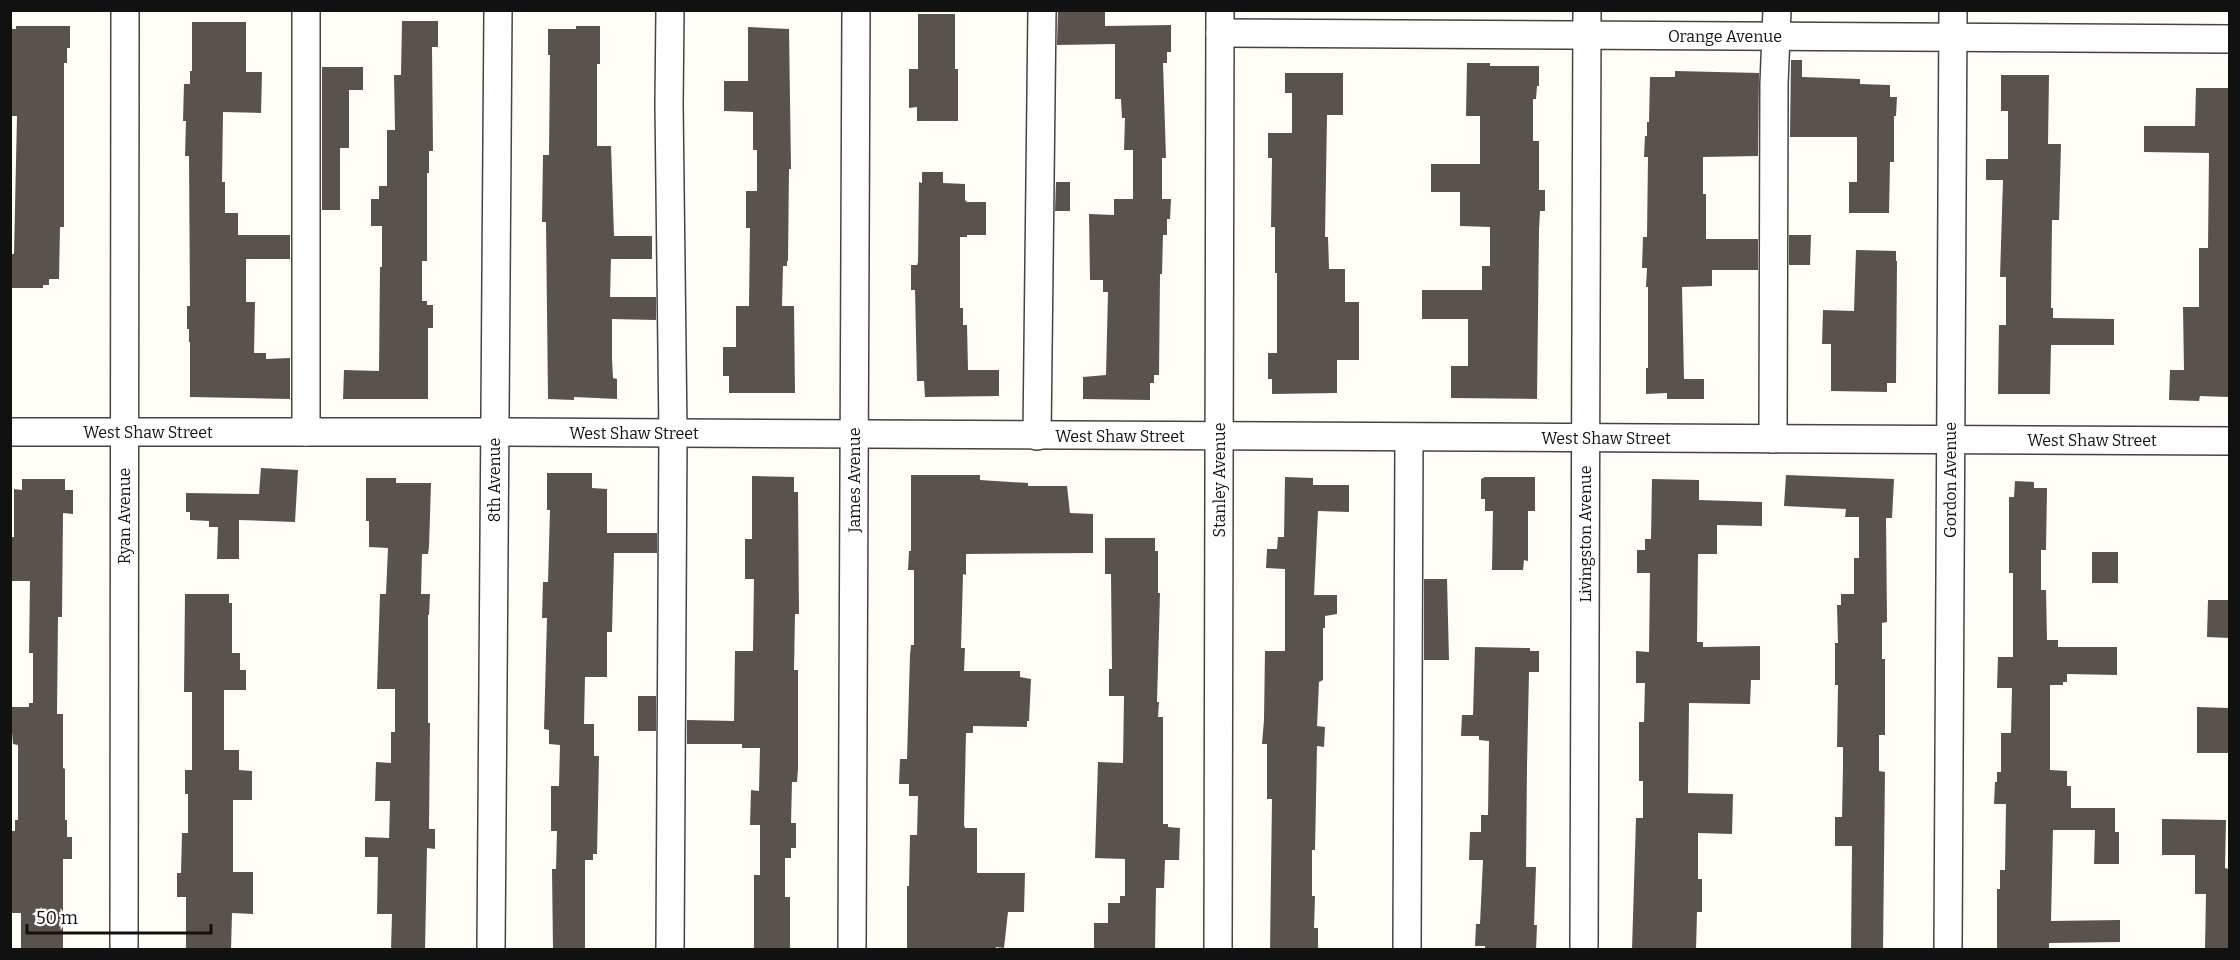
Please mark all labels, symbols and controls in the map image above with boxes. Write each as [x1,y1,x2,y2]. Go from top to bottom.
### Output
street label: Orange Avenue [1668,27,1782,46]
street label: Gordon Avenue [1941,422,1960,538]
street label: West Shaw Street [83,423,213,442]
street label: Stanley Avenue [1210,423,1229,537]
street label: West Shaw Street [569,424,699,443]
street label: West Shaw Street [1055,427,1185,446]
street label: James Avenue [845,428,864,533]
street label: West Shaw Street [1541,429,1671,448]
street label: West Shaw Street [2027,431,2157,450]
street label: 8th Avenue [485,438,504,522]
street label: Livingston Avenue [1576,465,1595,603]
street label: Ryan Avenue [115,468,134,564]
scale bar [27,897,212,935]
text: 50 m [36,907,78,929]

